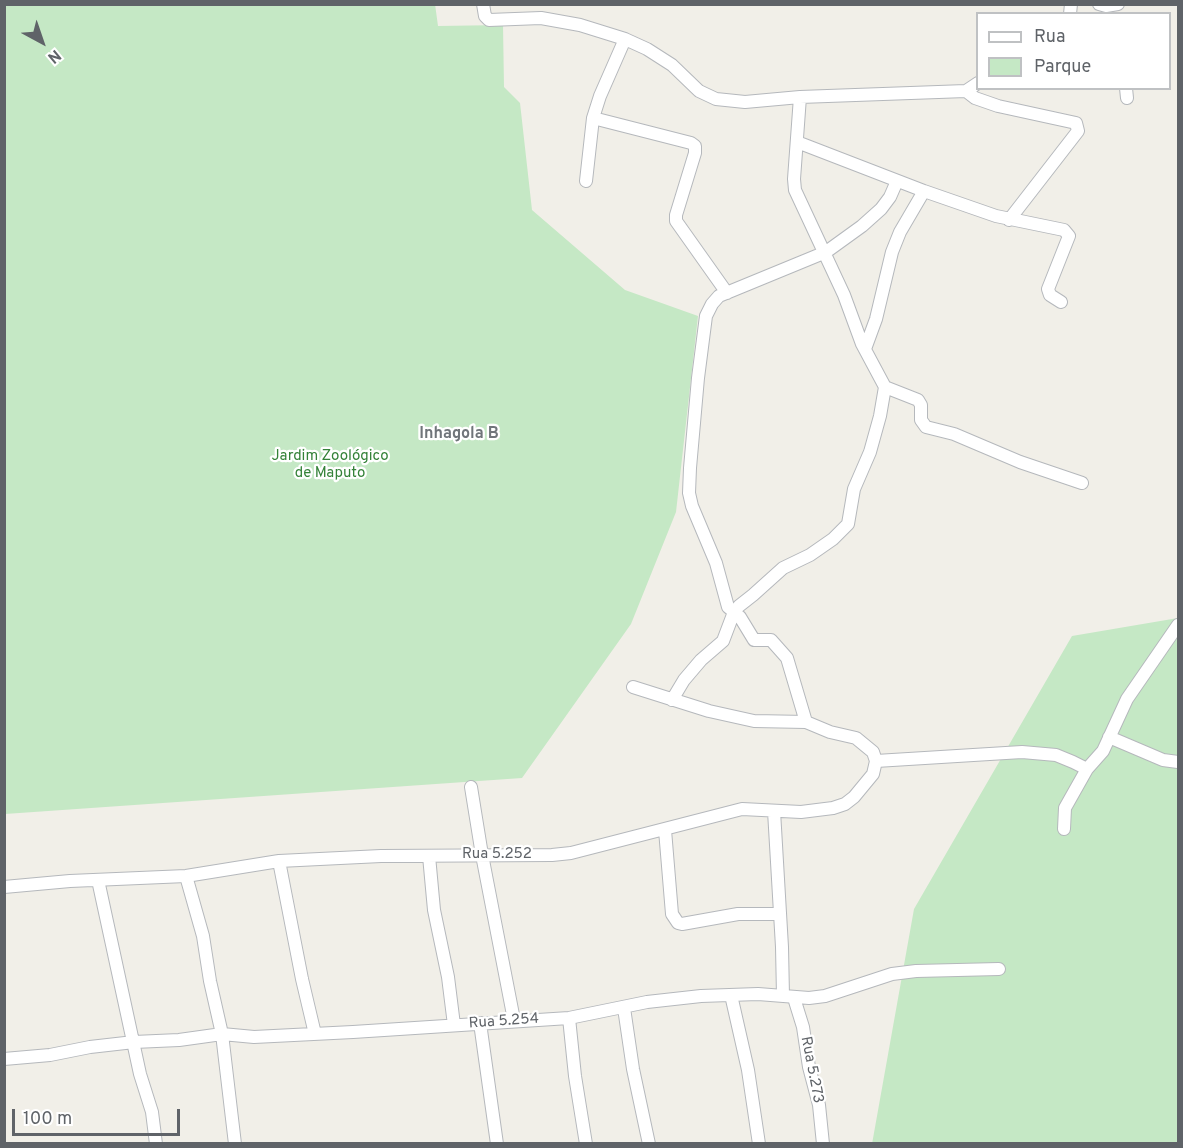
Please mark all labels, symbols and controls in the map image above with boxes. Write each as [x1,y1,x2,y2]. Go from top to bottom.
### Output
north arrow [12,12,72,72]
legend [976,12,1171,90]
text: Rua [1034,26,1065,49]
text: N [43,44,64,67]
text: Parque [1034,56,1091,79]
district label: Inhagola B [419,425,499,445]
park label: Jardim Zoológico de Maputo [271,448,389,483]
street label: Rua 5.252 [462,846,532,864]
street label: Rua 5.254 [468,1011,540,1033]
street label: Rua 5.273 [796,1035,826,1105]
scale bar [15,1097,183,1135]
text: 100 m [23,1108,72,1131]

